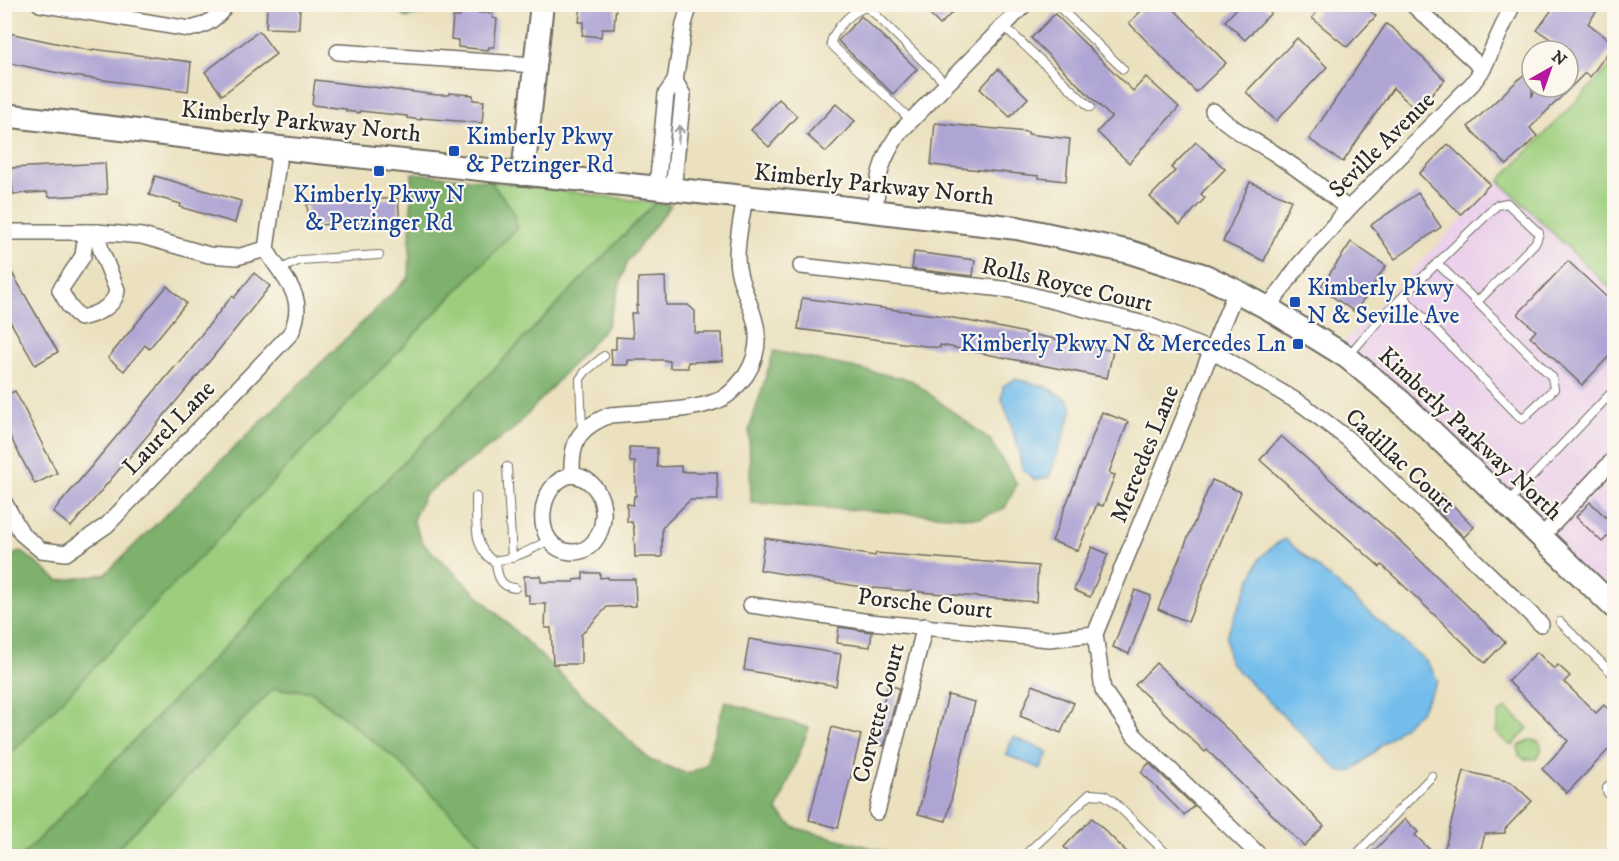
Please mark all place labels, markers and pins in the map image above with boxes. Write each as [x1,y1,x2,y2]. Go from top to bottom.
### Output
place label: Kimberly Pkwy & Petzinger Rd [466,122,614,180]
marker: Kimberly Pkwy & Petzinger Rd [447,144,461,158]
marker: Kimberly Pkwy N & Petzinger Rd [372,164,386,178]
place label: Kimberly Pkwy N & Petzinger Rd [293,180,465,238]
place label: Kimberly Pkwy N & Seville Ave [1307,273,1459,331]
marker: Kimberly Pkwy N & Seville Ave [1288,295,1302,309]
place label: Kimberly Pkwy N & Mercedes Ln [960,329,1286,359]
marker: Kimberly Pkwy N & Mercedes Ln [1291,337,1305,351]

